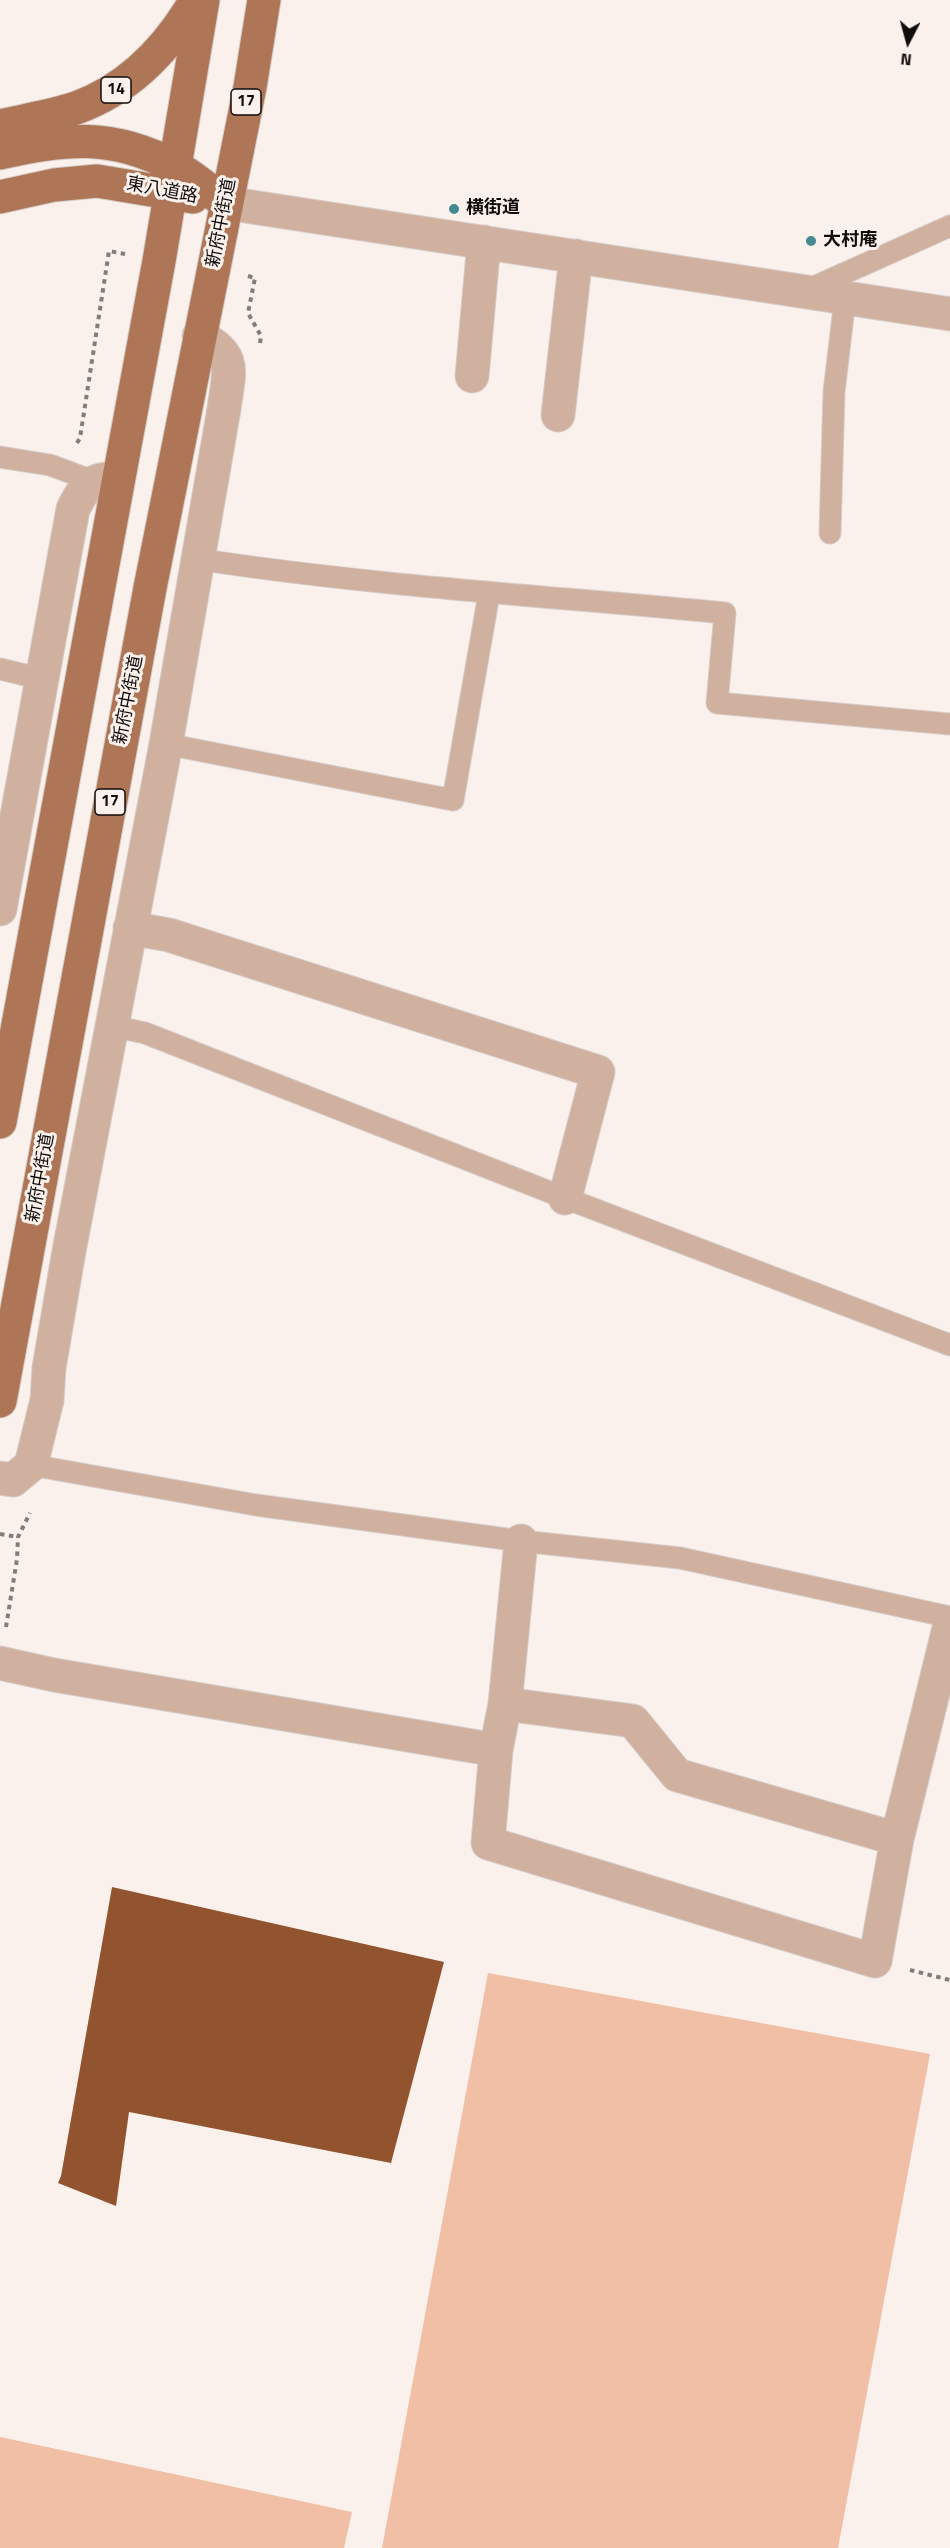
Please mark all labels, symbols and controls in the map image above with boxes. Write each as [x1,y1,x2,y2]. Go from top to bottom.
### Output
north arrow [878,12,938,72]
text: N [899,47,913,72]
road number: 14 [101,77,131,103]
road number: 17 [231,89,261,115]
street label: 東八道路 [125,174,199,208]
street label: 新府中街道 [203,177,241,269]
place label: 横街道 [466,198,520,220]
marker: 横街道 [447,202,461,216]
place label: 大村庵 [823,230,877,252]
marker: 大村庵 [804,234,818,248]
street label: 新府中街道 [110,654,148,746]
road number: 17 [95,789,125,815]
street label: 新府中街道 [23,1132,59,1224]

